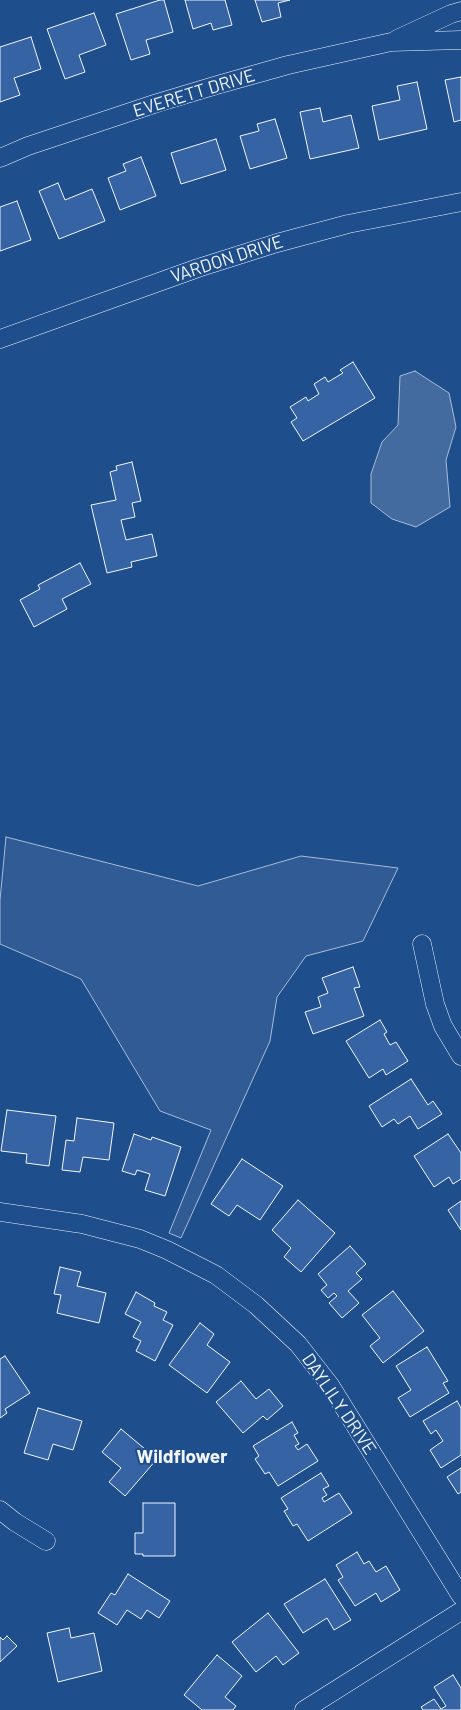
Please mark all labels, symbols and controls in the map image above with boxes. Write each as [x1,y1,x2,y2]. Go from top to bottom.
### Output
street label: EVERETT DRIVE [130,64,258,122]
street label: VARDON DRIVE [168,231,286,287]
street label: DAYLILY DRIVE [297,1349,381,1459]
district label: Wildflower [137,1446,227,1468]

